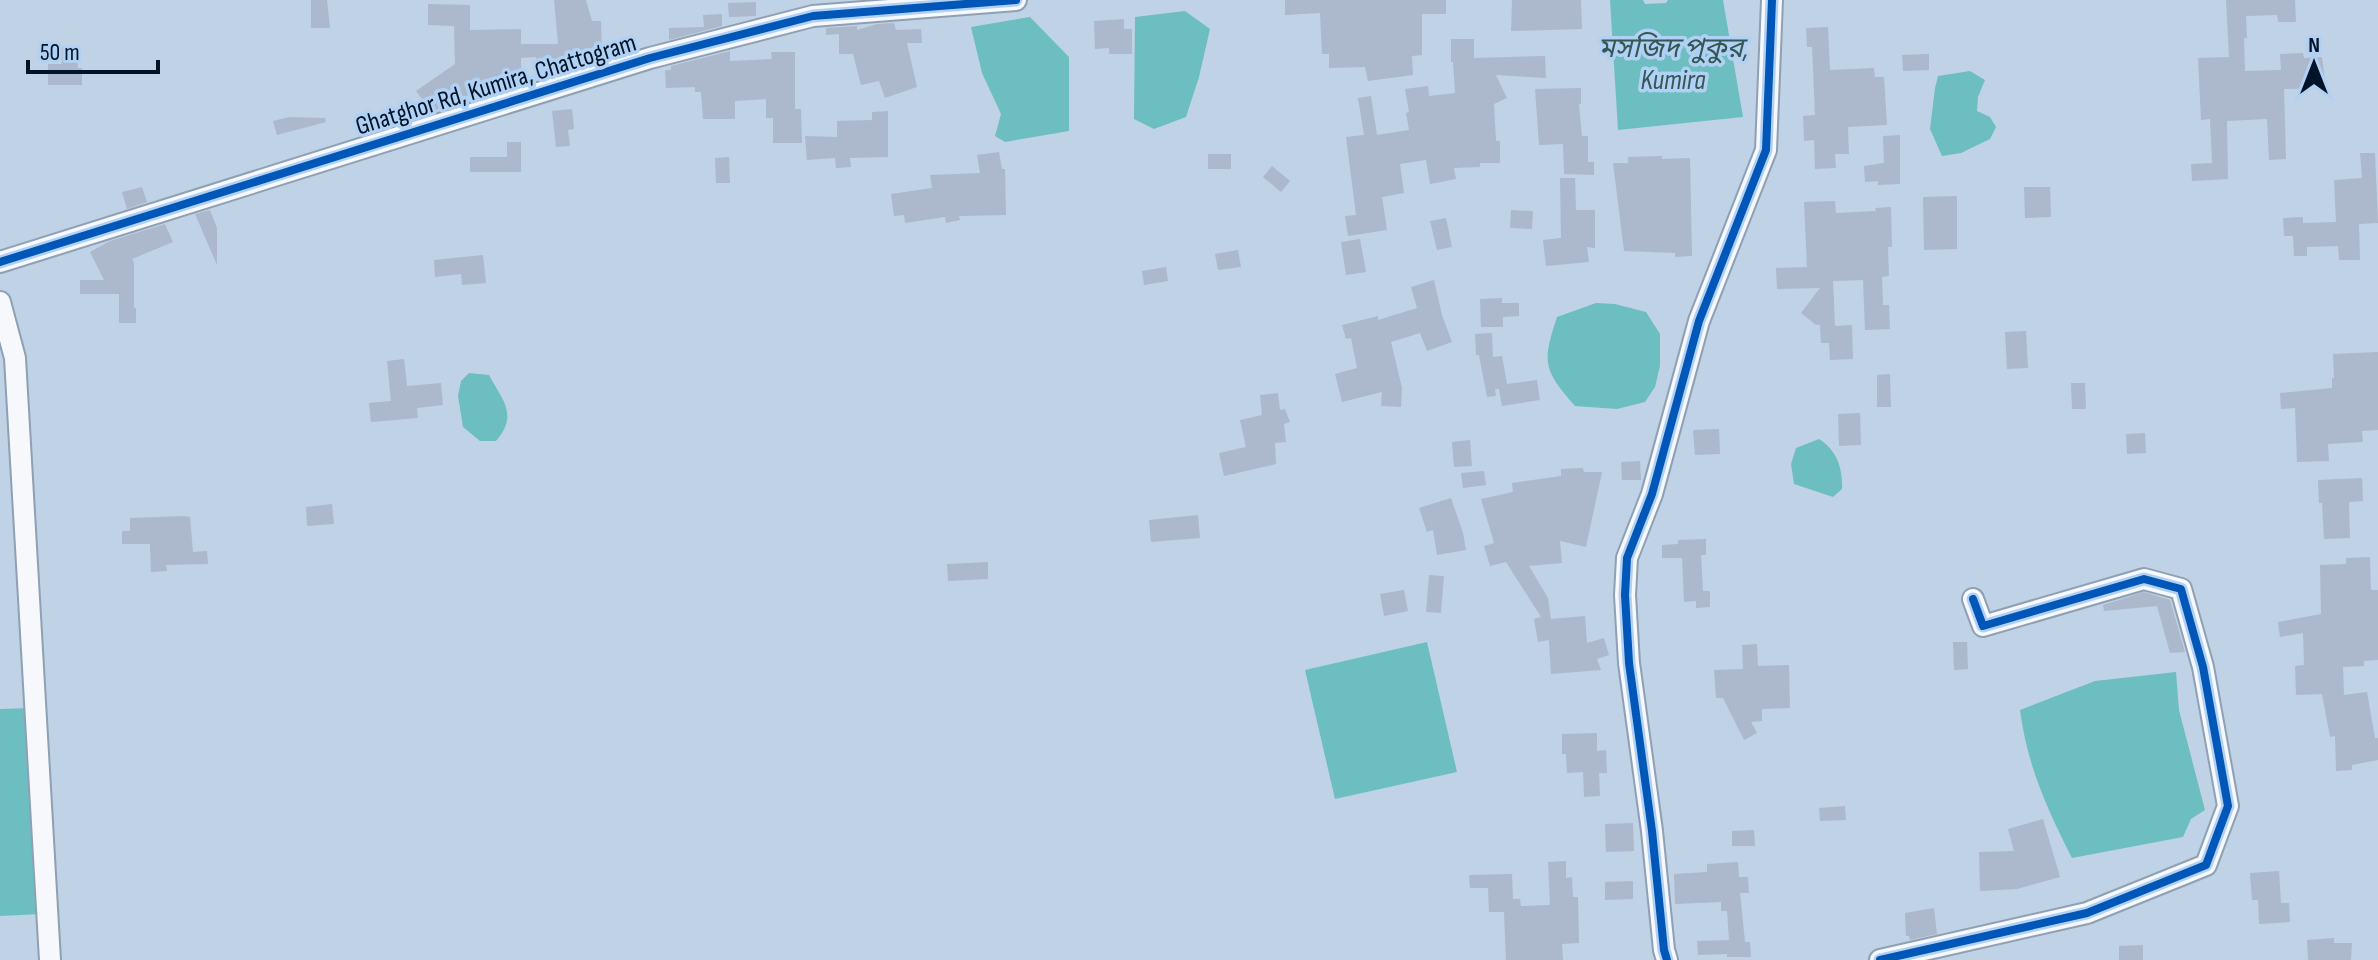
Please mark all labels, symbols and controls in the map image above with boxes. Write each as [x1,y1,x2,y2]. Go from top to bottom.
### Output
scale bar [28,24,158,74]
north arrow [2274,24,2354,104]
street label: Ghatghor Rd, Kumira, Chattogram [352,28,640,142]
water label: মসজিদ পুকুর, Kumira [1598,31,1748,97]
text: N [2308,32,2320,59]
text: 50 m [40,38,80,67]

